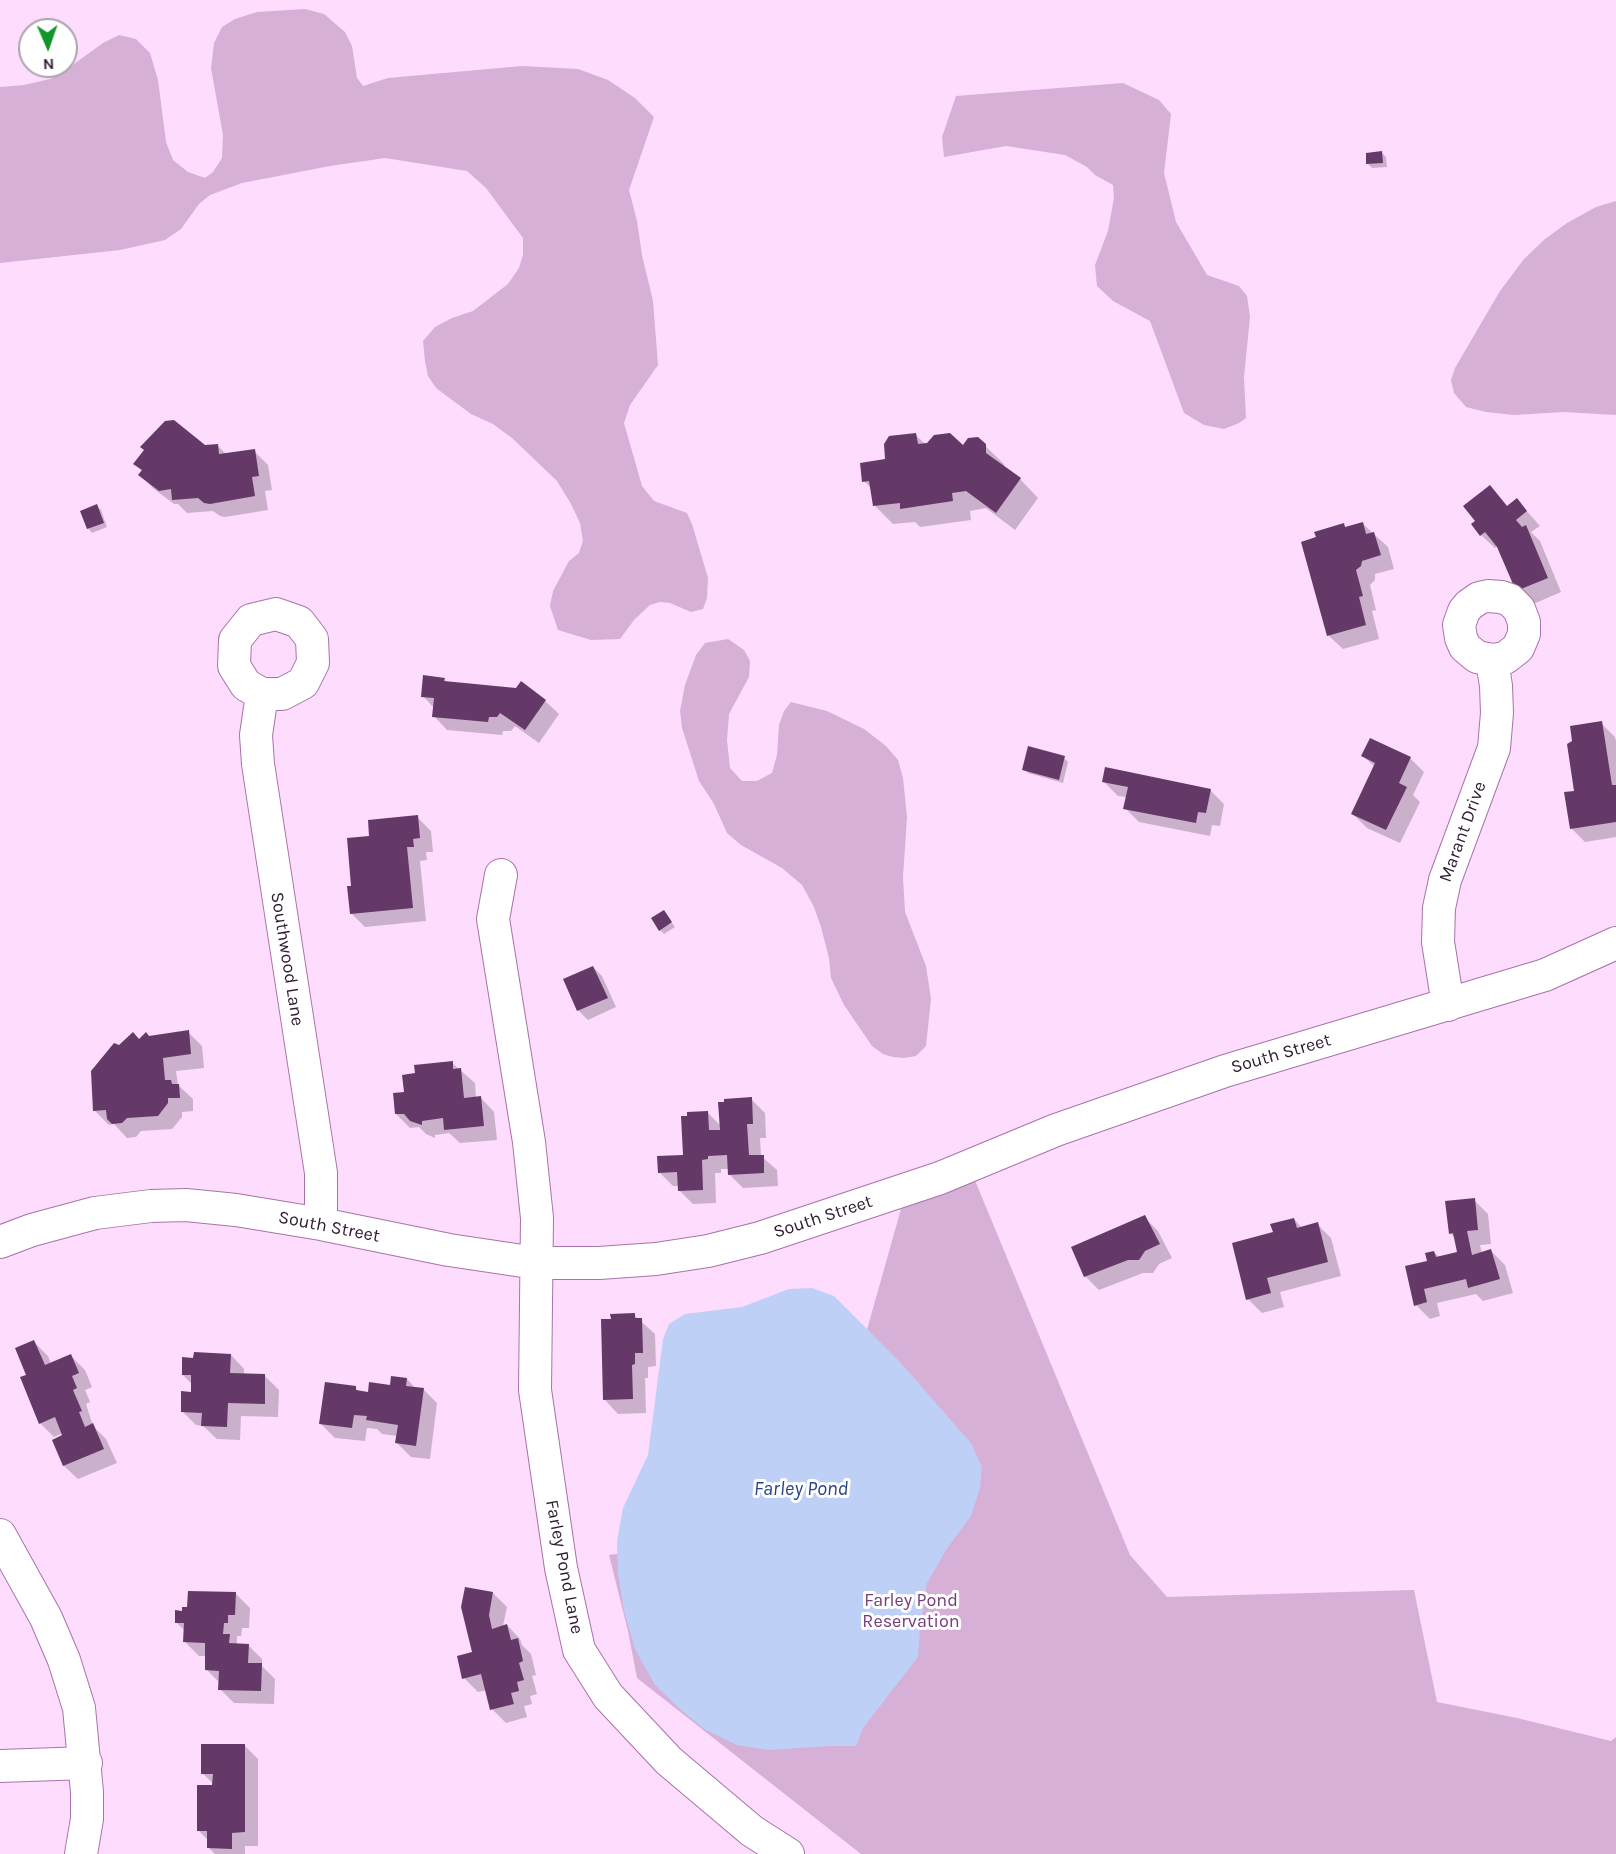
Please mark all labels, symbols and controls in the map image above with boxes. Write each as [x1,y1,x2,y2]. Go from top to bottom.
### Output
north arrow [18,18,78,78]
text: N [43,55,55,74]
street label: Marant Drive [1435,779,1491,885]
street label: Southwood Lane [266,890,308,1028]
street label: South Street [1229,1029,1333,1079]
street label: South Street [771,1191,875,1243]
street label: South Street [276,1207,382,1247]
water label: Farley Pond [754,1477,848,1501]
street label: Farley Pond Lane [540,1498,588,1636]
park label: Farley Pond Reservation [862,1590,960,1632]

